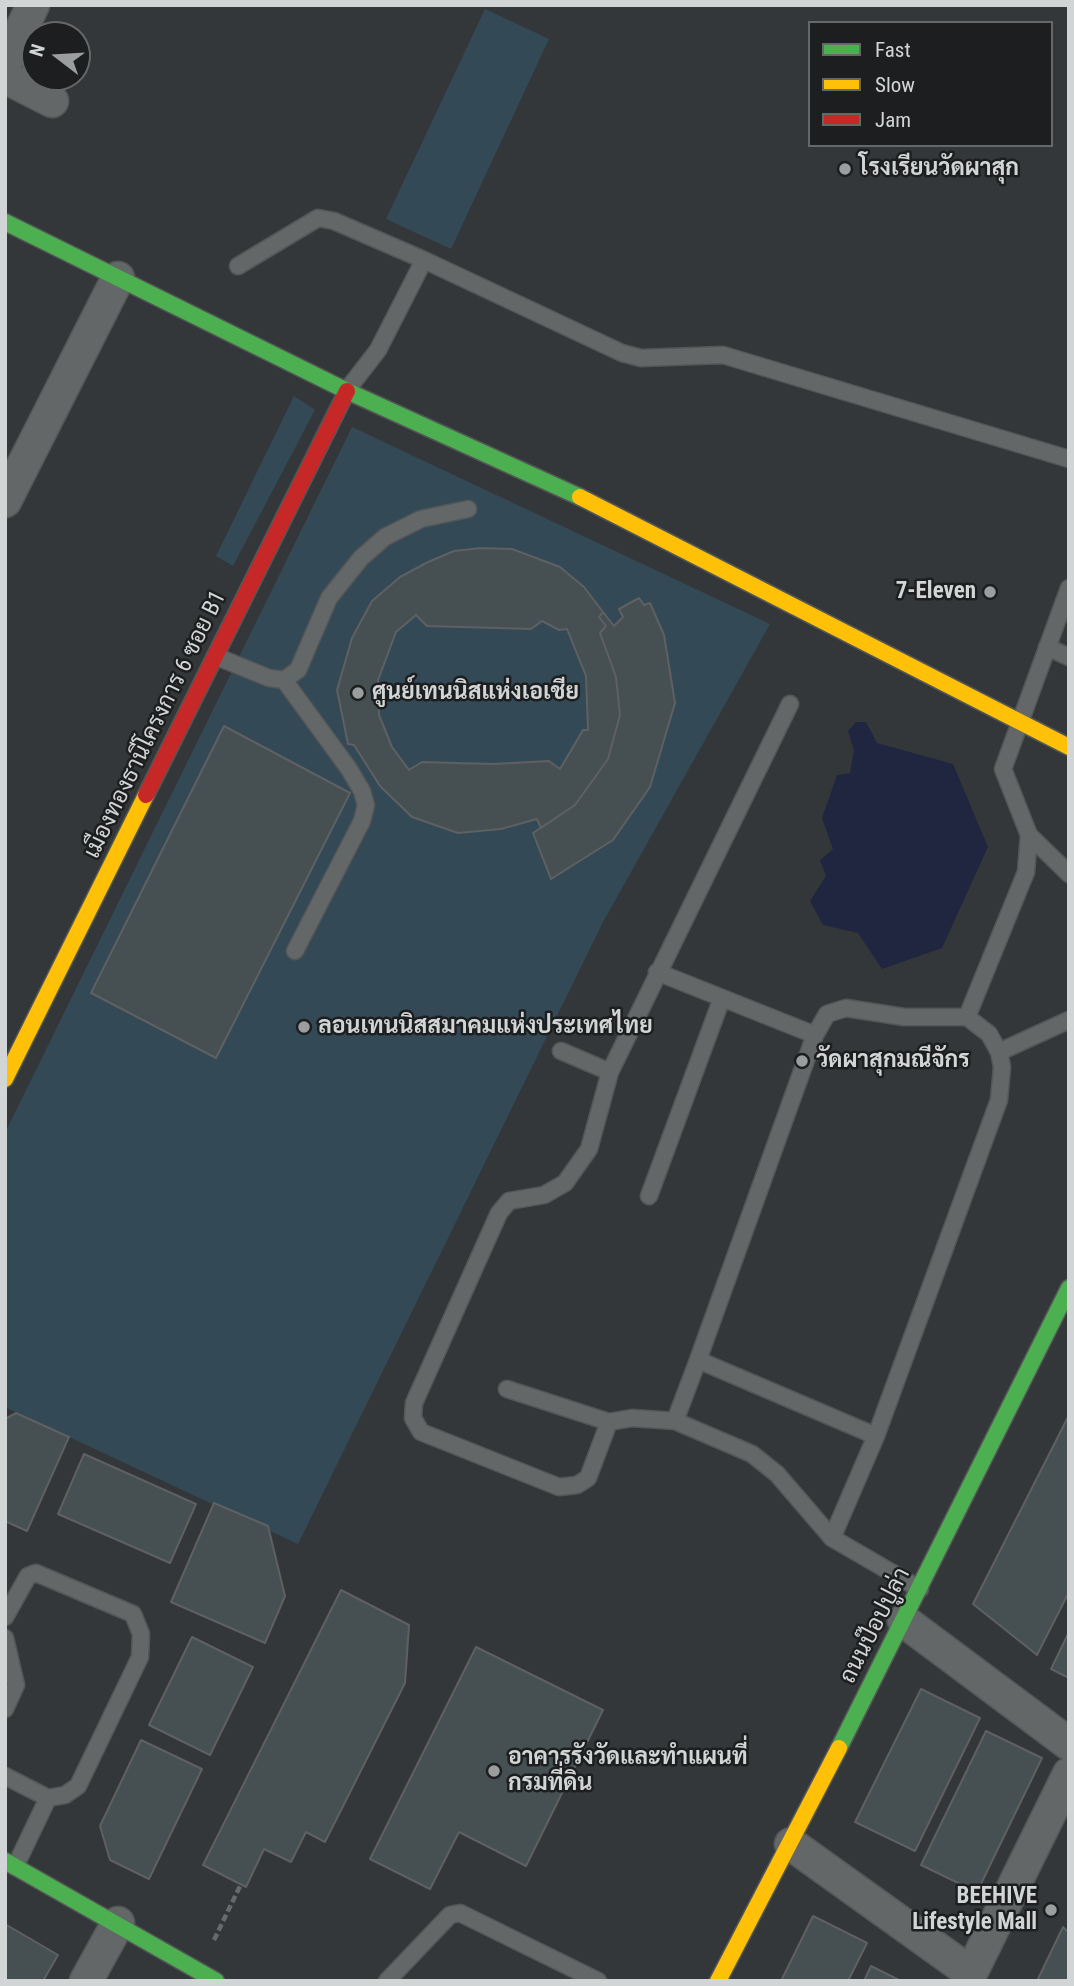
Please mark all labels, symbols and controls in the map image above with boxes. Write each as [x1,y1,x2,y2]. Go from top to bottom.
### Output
north arrow [21,21,91,91]
legend [808,21,1053,147]
text: Fast [875,38,911,62]
text: N [25,41,50,59]
text: Slow [875,73,915,97]
text: Jam [875,108,911,132]
place label: โรงเรียนวัดผาสุก [859,155,1019,183]
marker: โรงเรียนวัดผาสุก [837,161,853,177]
place label: 7-Eleven [896,578,976,606]
marker: 7-Eleven [982,584,998,600]
street label: เมืองทองธานีโครงการ 6 ซอย B1 [79,587,233,863]
place label: ศูนย์เทนนิสแห่งเอเชีย [372,679,579,707]
marker: ศูนย์เทนนิสแห่งเอเชีย [350,685,366,701]
place label: ลอนเทนนิสสมาคมแห่งประเทศไทย [318,1013,653,1041]
marker: ลอนเทนนิสสมาคมแห่งประเทศไทย [296,1019,312,1035]
place label: วัดผาสุกมณีจักร [816,1047,970,1075]
marker: วัดผาสุกมณีจักร [794,1053,810,1069]
street label: ถนนป๊อปปูล่า [835,1564,917,1688]
place label: อาคารรังวัดและทำแผนที่ กรมที่ดิน [508,1744,748,1798]
marker: อาคารรังวัดและทำแผนที่ กรมที่ดิน [486,1763,502,1779]
place label: BEEHIVE Lifestyle Mall [912,1883,1037,1937]
marker: BEEHIVE Lifestyle Mall [1043,1902,1059,1918]

